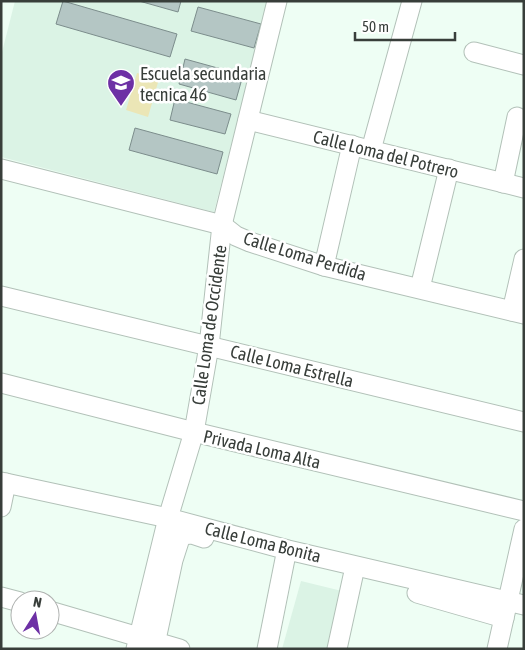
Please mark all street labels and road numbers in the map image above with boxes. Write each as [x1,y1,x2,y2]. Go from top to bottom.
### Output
street label: Calle Loma del Potrero [311,126,461,182]
street label: Calle Loma Perdida [241,227,369,285]
street label: Calle Loma de Occidente [187,244,231,406]
street label: Calle Loma Estrella [228,341,356,391]
street label: Privada Loma Alta [201,425,323,473]
street label: Calle Loma Bonita [203,517,323,567]

